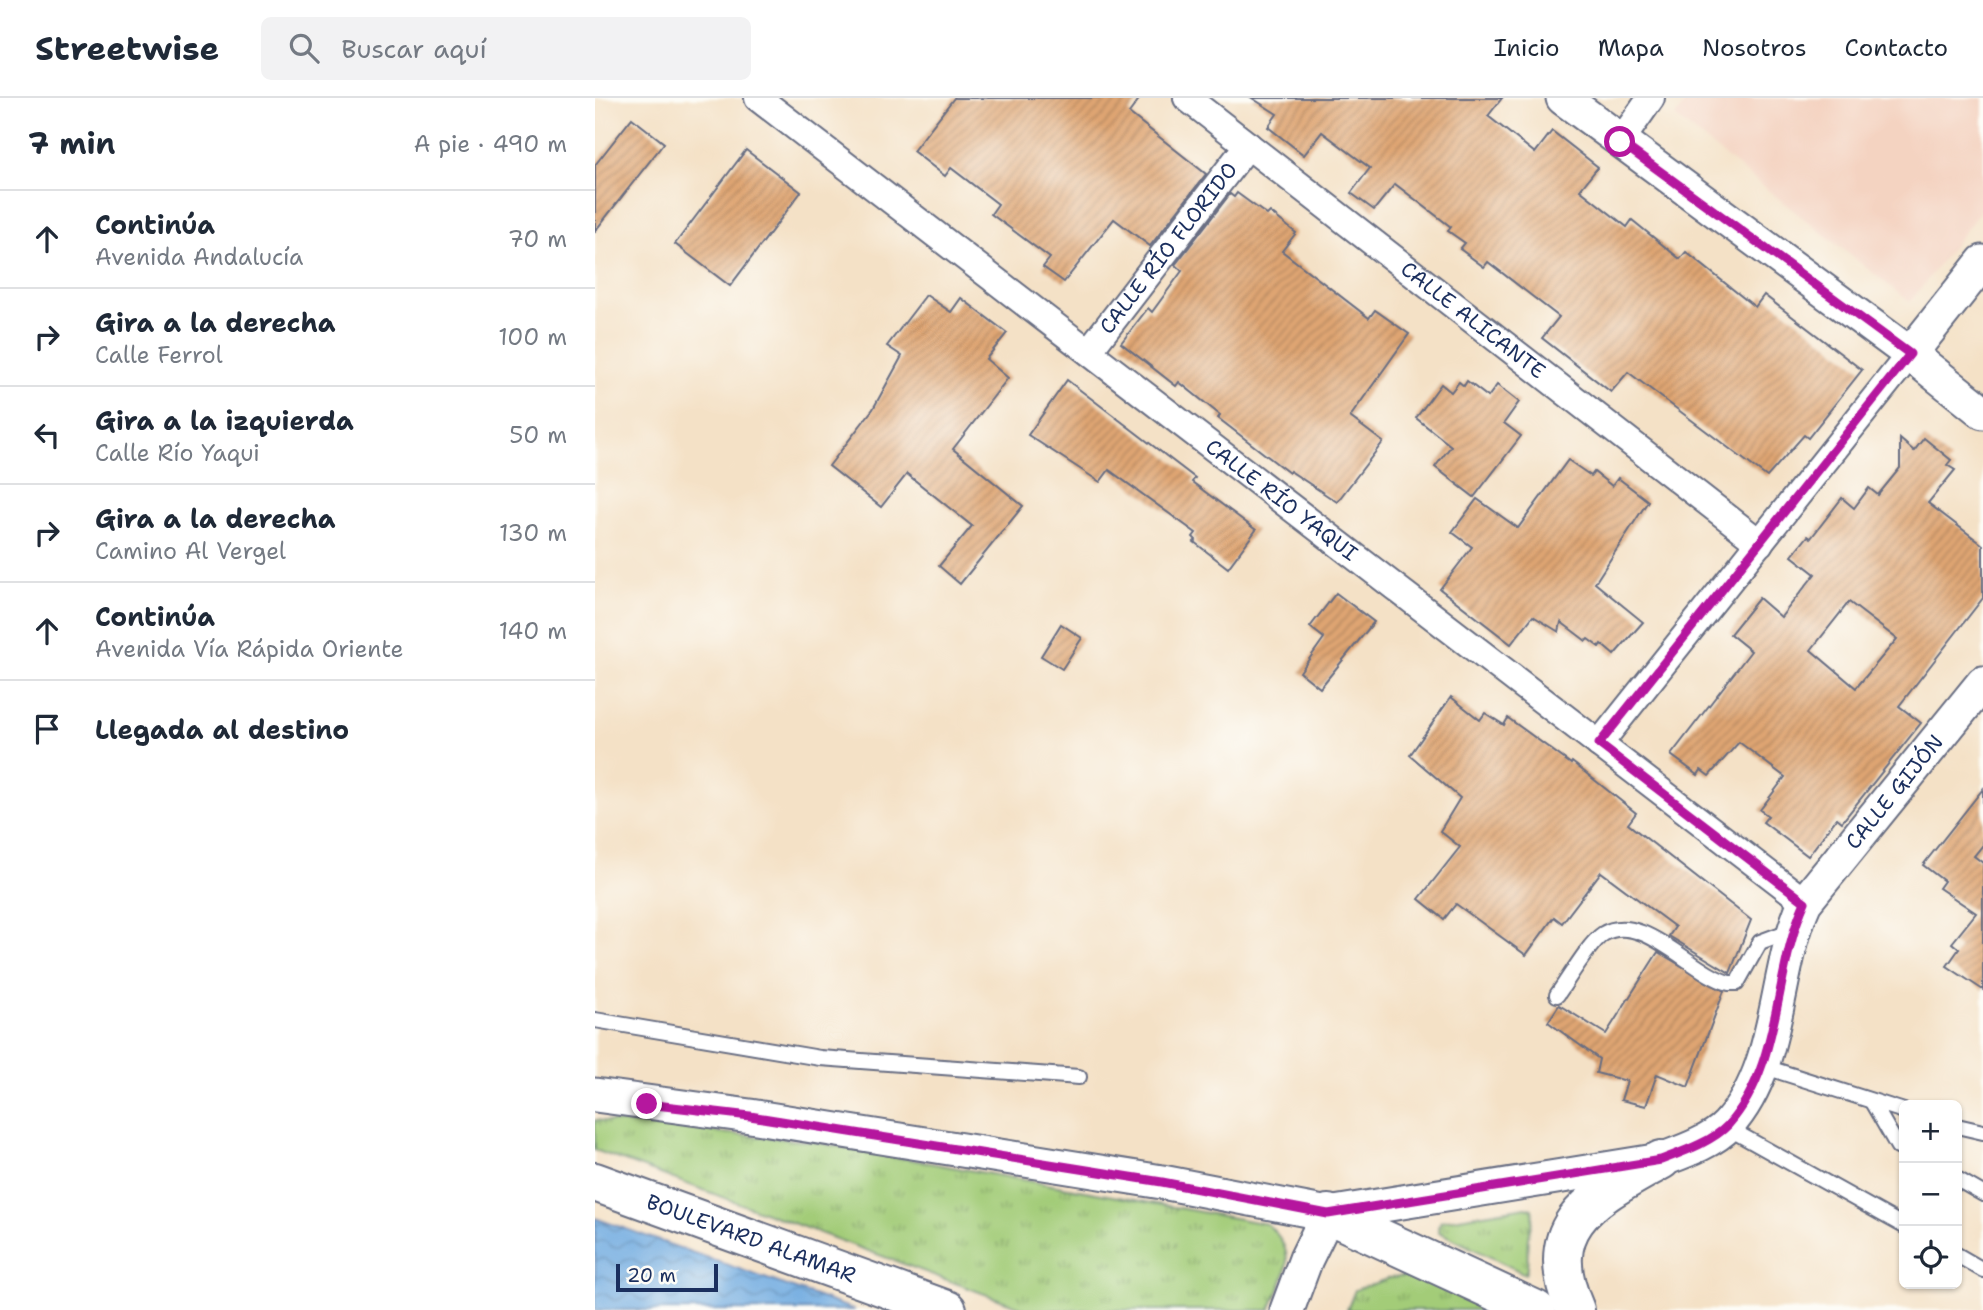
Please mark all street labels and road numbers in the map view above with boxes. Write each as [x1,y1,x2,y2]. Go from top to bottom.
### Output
street label: CALLE RÍO FLORIDO [1093,156,1244,340]
street label: CALLE ALICANTE [1395,255,1551,385]
street label: CALLE RÍO YAQUI [1200,433,1363,567]
street label: CALLE GIJÓN [1839,729,1949,855]
street label: BOULEVARD ALAMAR [643,1188,859,1290]

